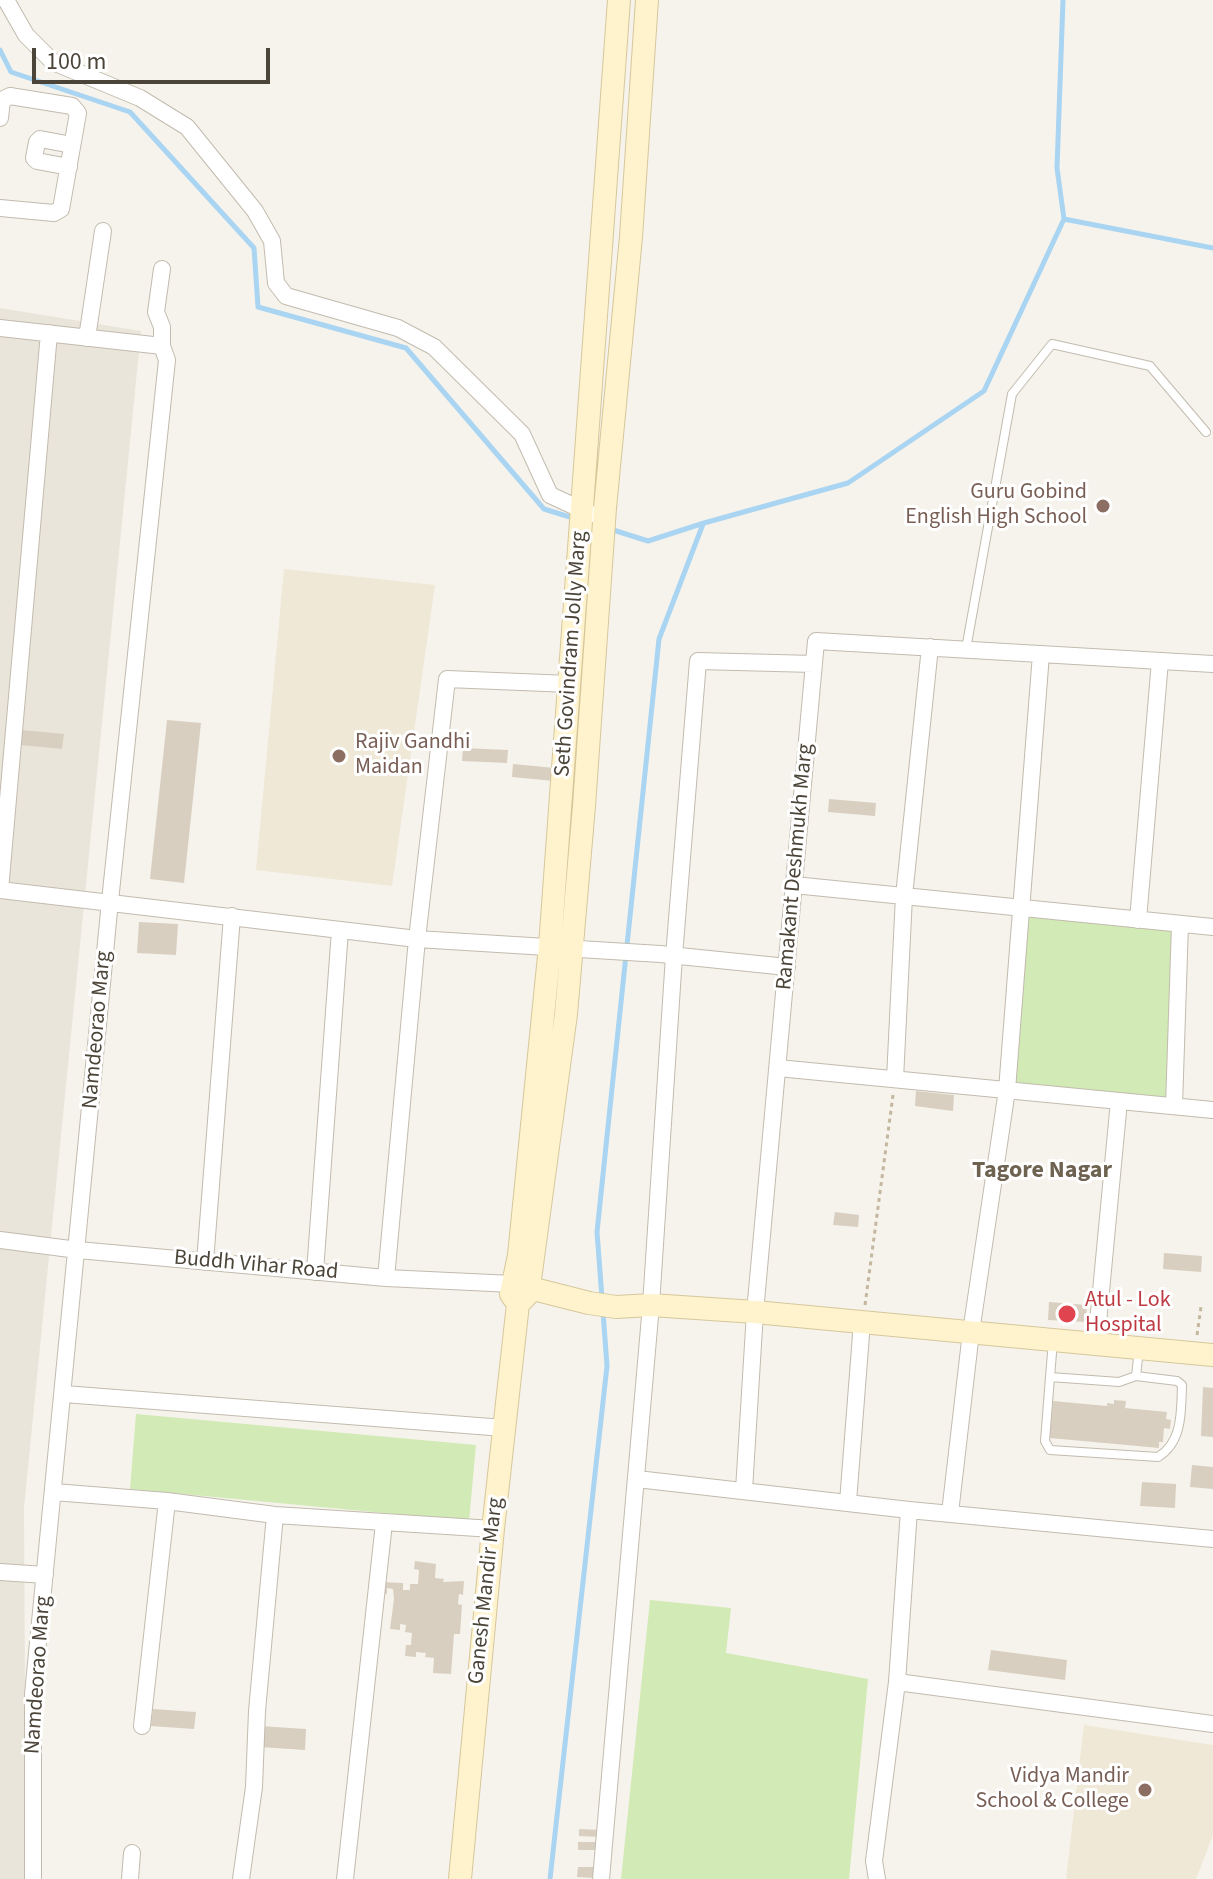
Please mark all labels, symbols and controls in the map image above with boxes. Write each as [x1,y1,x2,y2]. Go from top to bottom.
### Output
scale bar [36,32,274,82]
text: 100 m [46,44,106,79]
place label: Guru Gobind English High School [905,480,1087,532]
marker: Guru Gobind English High School [1094,497,1112,515]
street label: Seth Govindram Jolly Marg [550,530,594,778]
place label: Rajiv Gandhi Maidan [355,730,470,782]
street label: Ramakant Deshmukh Marg [772,743,820,991]
marker: Rajiv Gandhi Maidan [330,747,348,765]
street label: Namdeorao Marg [78,950,118,1110]
district label: Tagore Nagar [972,1158,1112,1186]
street label: Buddh Vihar Road [173,1246,339,1286]
place label: Atul - Lok Hospital [1085,1288,1171,1340]
marker: Atul - Lok Hospital [1056,1303,1078,1325]
street label: Ganesh Mandir Marg [464,1496,510,1686]
street label: Namdeorao Marg [20,1595,58,1755]
place label: Vidya Mandir School & College [975,1764,1129,1816]
marker: Vidya Mandir School & College [1136,1781,1154,1799]

